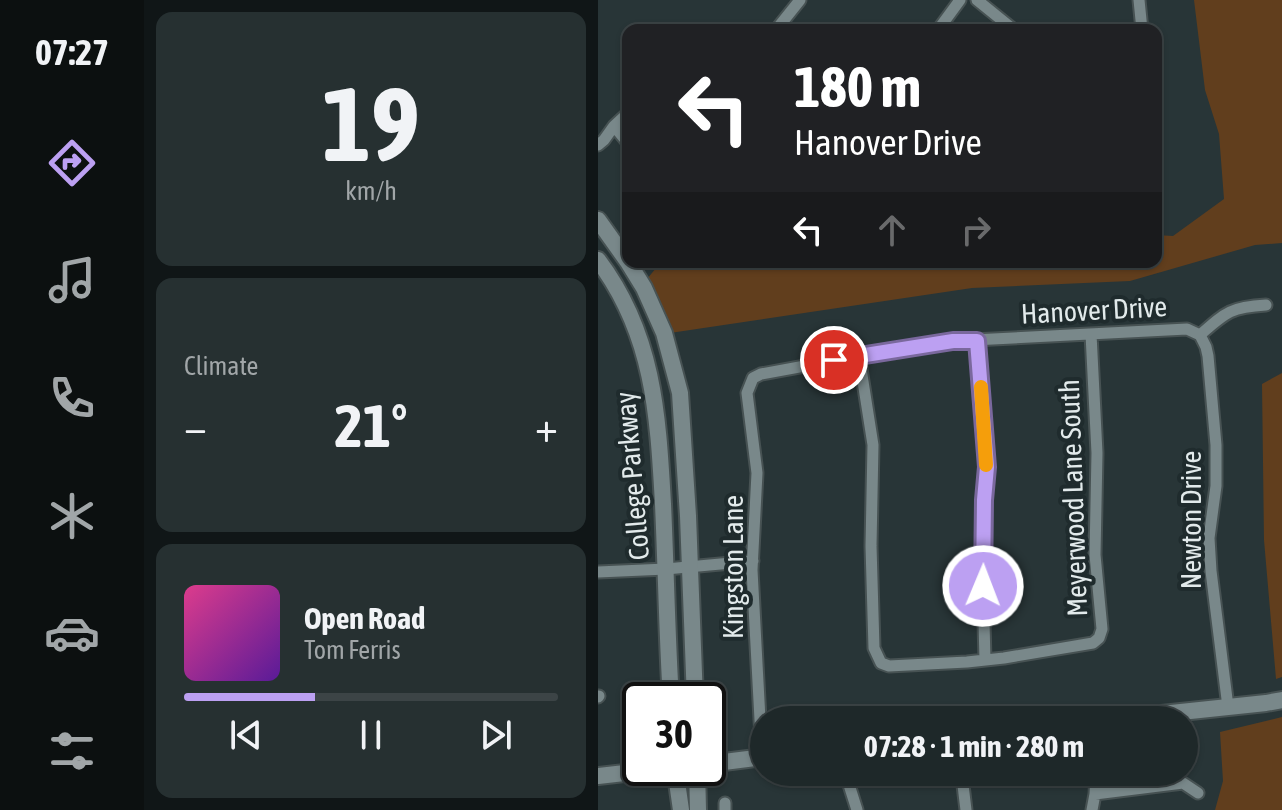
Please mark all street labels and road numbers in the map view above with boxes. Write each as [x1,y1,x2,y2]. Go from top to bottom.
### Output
street label: Hanover Drive [1020,290,1168,330]
street label: Meyerwood Lane South [1053,379,1093,617]
street label: College Parkway [609,391,655,561]
street label: Newton Drive [1175,451,1207,589]
street label: Kingston Lane [717,495,749,639]

